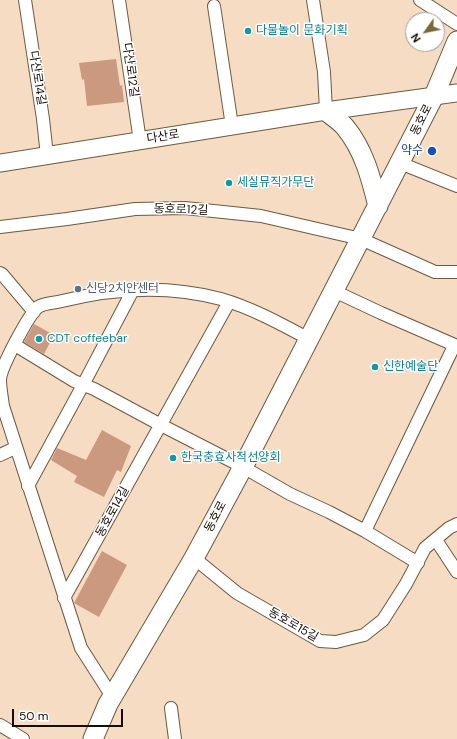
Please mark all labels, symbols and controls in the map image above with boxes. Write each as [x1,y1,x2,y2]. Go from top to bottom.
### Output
north arrow [405,12,445,52]
place label: 다물놀이 문화기획 [256,24,348,38]
marker: 다물놀이 문화기획 [243,26,253,36]
text: N [408,31,424,45]
street label: 다산로12길 [119,42,141,98]
street label: 다산로14길 [26,50,48,106]
street label: 동호로 [408,102,436,138]
street label: 다산로 [146,127,180,147]
place label: 약수 [401,144,423,158]
marker: 약수 [426,145,438,157]
place label: 세실뮤직가무단 [237,176,314,190]
marker: 세실뮤직가무단 [224,178,234,188]
street label: 동호로12길 [153,202,209,218]
place label: 신당2치안센터 [86,282,159,296]
marker: 신당2치안센터 [73,284,83,294]
place label: CDT coffeebar [47,332,127,346]
marker: CDT coffeebar [34,334,44,344]
place label: 신한예술단 [383,360,438,374]
marker: 신한예술단 [370,362,380,372]
place label: 한국충효사적선양회 [181,451,280,465]
marker: 한국충효사적선양회 [168,453,178,463]
street label: 동호로14길 [93,484,133,540]
street label: 동호로 [202,499,230,535]
street label: 동호로15길 [265,605,321,645]
scale bar [14,701,125,727]
text: 50 m [19,708,48,724]

